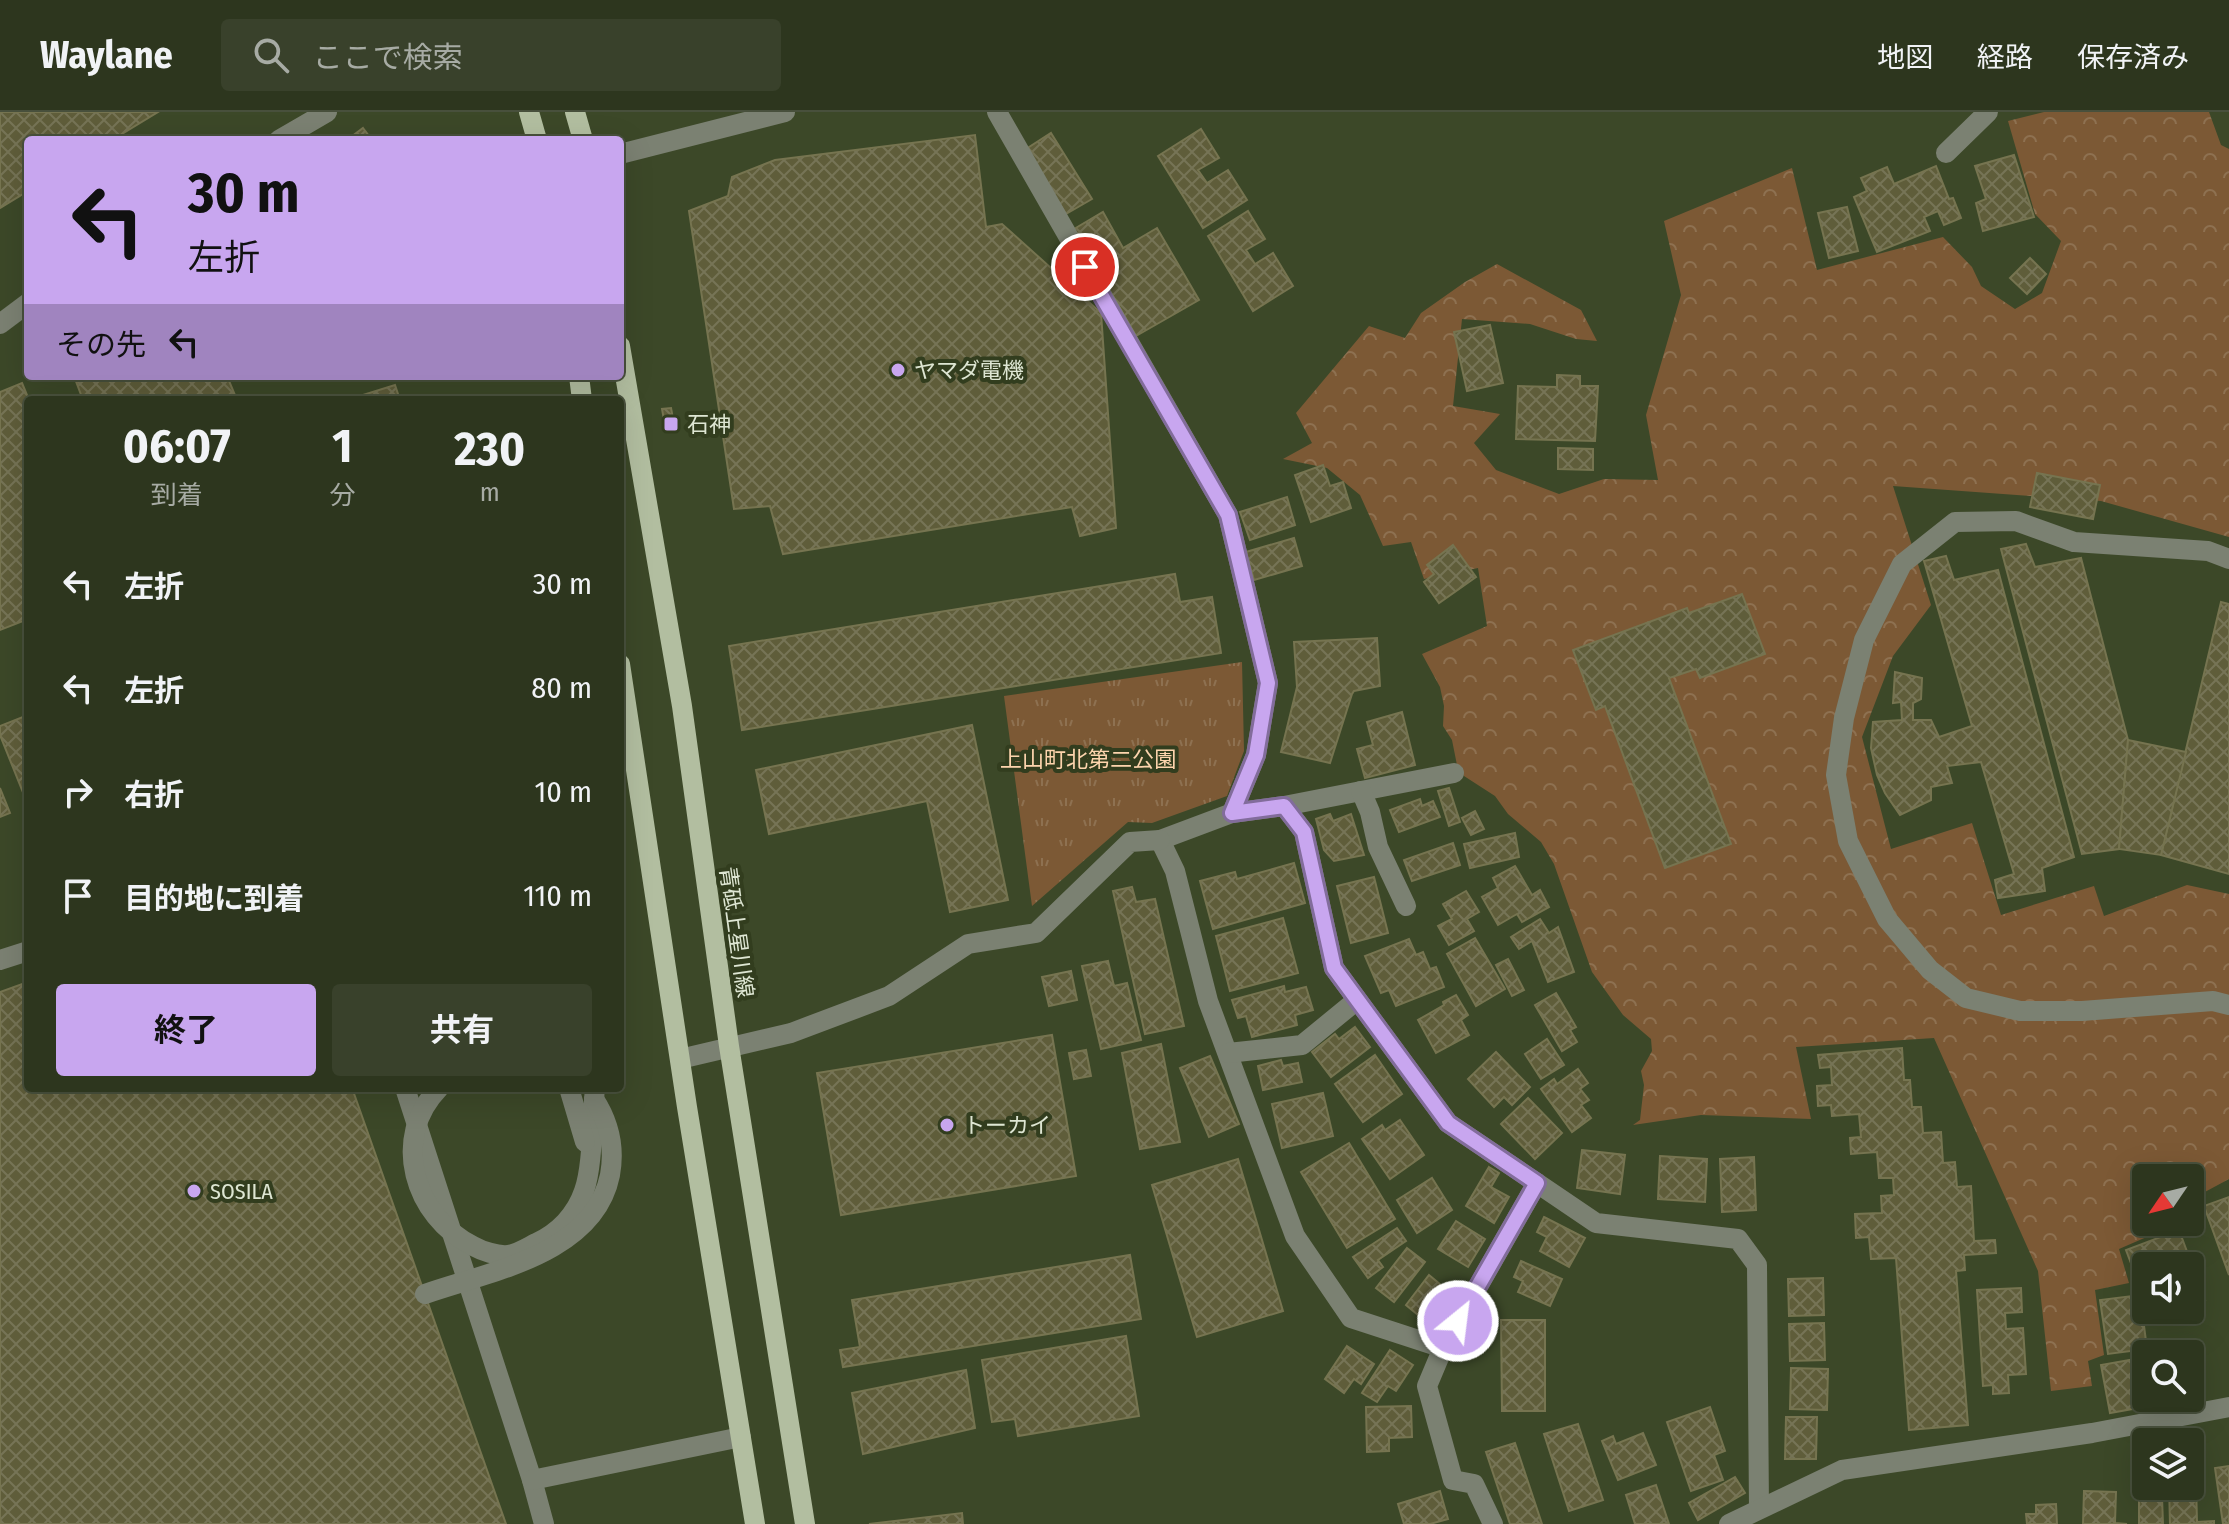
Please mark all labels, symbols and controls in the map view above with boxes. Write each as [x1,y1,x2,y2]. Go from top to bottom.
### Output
search box [221,19,781,91]
text: Waylane [40,32,173,78]
icon: search [249,33,293,77]
text: ここで検索 [313,40,463,76]
text: 地図 [1877,41,1933,74]
text: 経路 [1977,41,2033,74]
text: 保存済み [2077,41,2189,74]
text: 30 m [188,160,299,227]
icon: left [56,168,160,272]
pin [1051,233,1119,301]
text: 左折 [188,236,260,280]
icon: arrive [1063,245,1107,289]
icon: left [162,320,206,364]
text: その先 [56,327,146,363]
place label: ヤマダ電機 [914,357,1024,384]
marker: ヤマダ電機 [889,361,907,379]
place label: 石神 [687,411,731,438]
marker: 石神 [662,415,680,433]
text: 06:07 [123,417,231,475]
text: 1 [332,417,353,475]
text: 230 [454,420,525,478]
text: m [480,477,500,508]
text: 到着 [151,480,203,511]
text: 分 [329,480,355,511]
icon: left [56,562,100,606]
text: 30 m [533,566,592,602]
text: 左折 [124,569,184,605]
icon: left [56,666,100,710]
text: 80 m [531,670,592,706]
text: 左折 [124,673,184,709]
park label: 上山町北第二公園 [1000,746,1176,773]
icon: right [56,770,100,814]
text: 10 m [535,774,592,810]
text: 右折 [124,777,184,813]
street label: 青砥上星川線 [714,865,759,999]
icon: arrive [56,874,100,918]
text: 110 m [523,878,592,914]
text: 目的地に到着 [124,881,304,917]
button: 終了 [56,984,316,1076]
button: 共有 [332,984,592,1076]
place label: トーカイ [963,1112,1051,1139]
marker: トーカイ [938,1116,956,1134]
north arrow [2132,1164,2204,1236]
map controls [2132,1164,2204,1500]
place label: SOSILA [210,1178,273,1205]
marker: SOSILA [185,1182,203,1200]
button: sound [2132,1252,2204,1324]
position arrow [1416,1279,1500,1363]
button: search [2132,1340,2204,1412]
button: layers [2132,1428,2204,1500]

